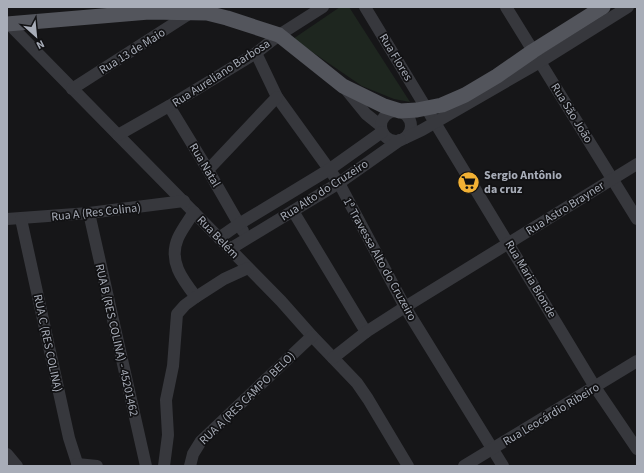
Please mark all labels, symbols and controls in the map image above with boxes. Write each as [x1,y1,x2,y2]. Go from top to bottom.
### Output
north arrow [16,16,56,56]
street label: Rua 13 de Maio [96,24,169,79]
street label: Rua Flores [375,30,416,84]
street label: Rua Aureliano Barbosa [169,35,274,112]
text: N [34,36,47,53]
street label: Rua São João [546,80,597,147]
street label: Rua Natal [185,140,224,190]
street label: Rua Alto do Cruzeiro [277,156,372,225]
place label: Sergio Antônio da cruz [484,167,562,198]
supermarket icon: Sergio Antônio da cruz [456,169,482,195]
street label: Rua Astro Brayner [523,177,608,239]
street label: 1ª Travessa Alto do Cruzeiro [339,195,421,324]
street label: Rua A (Res Colina) [50,199,142,226]
street label: Rua Belém [193,212,242,263]
street label: Rua Maria Bionde [501,237,560,321]
street label: RUA B (RES COLINA) - 45201462 [91,262,142,418]
street label: RUA C (RES COLINA) [29,293,66,394]
street label: RUA A (RES CAMPO BELO) [196,348,299,449]
street label: Rua Leocárdio Ribeiro [500,379,603,450]

